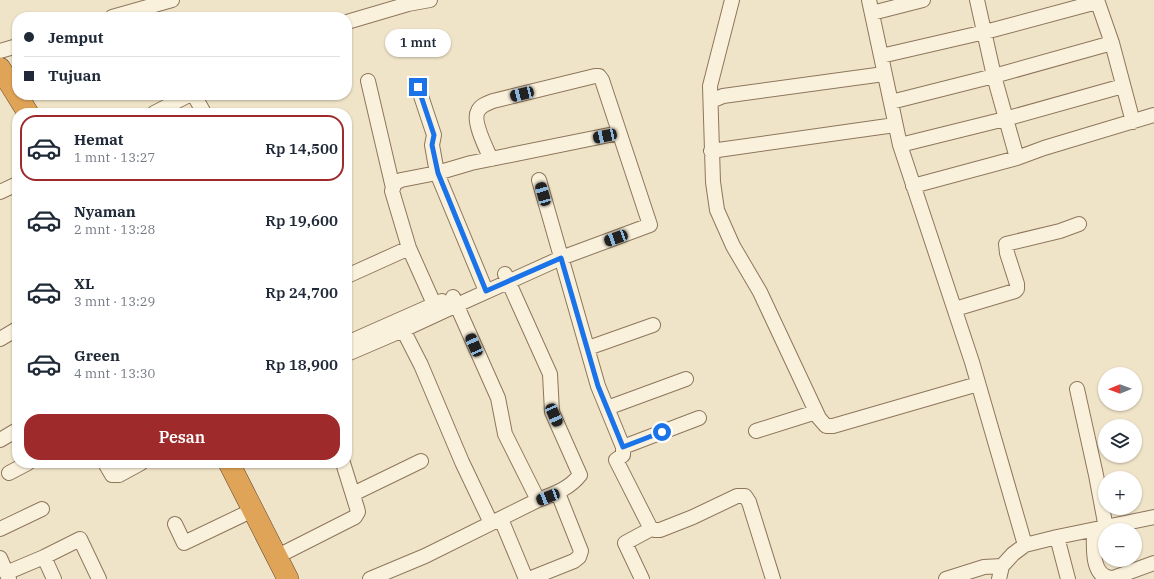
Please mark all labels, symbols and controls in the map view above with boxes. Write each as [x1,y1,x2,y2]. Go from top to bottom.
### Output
text: Jemput [48,28,103,47]
callout: 1 mnt [385,29,451,57]
text: 1 mnt [400,34,436,51]
text: Tujuan [48,66,101,85]
route end [409,78,427,96]
car [509,85,535,103]
car [592,128,618,144]
icon: car [26,130,62,166]
text: Hemat [74,130,123,149]
text: Rp 14,500 [265,139,338,158]
text: 1 mnt · 13:27 [74,149,155,166]
car [534,181,552,207]
icon: car [26,202,62,238]
text: Nyaman [74,202,136,221]
text: Rp 19,600 [265,211,338,230]
text: 2 mnt · 13:28 [74,221,155,238]
car [603,228,629,248]
icon: car [26,274,62,310]
text: XL [74,274,94,293]
text: Rp 24,700 [265,283,338,302]
text: 3 mnt · 13:29 [74,293,155,310]
car [464,332,484,358]
icon: car [26,346,62,382]
text: Green [74,346,120,365]
text: Rp 18,900 [265,355,338,374]
text: 4 mnt · 13:30 [74,365,155,382]
north arrow [1098,367,1142,411]
map controls [1098,367,1142,567]
car [544,402,564,428]
button: Pesan [24,414,340,460]
button: layers [1098,419,1142,463]
route start [653,423,671,441]
button: + [1098,471,1142,515]
car [535,487,561,507]
button: − [1098,523,1142,567]

